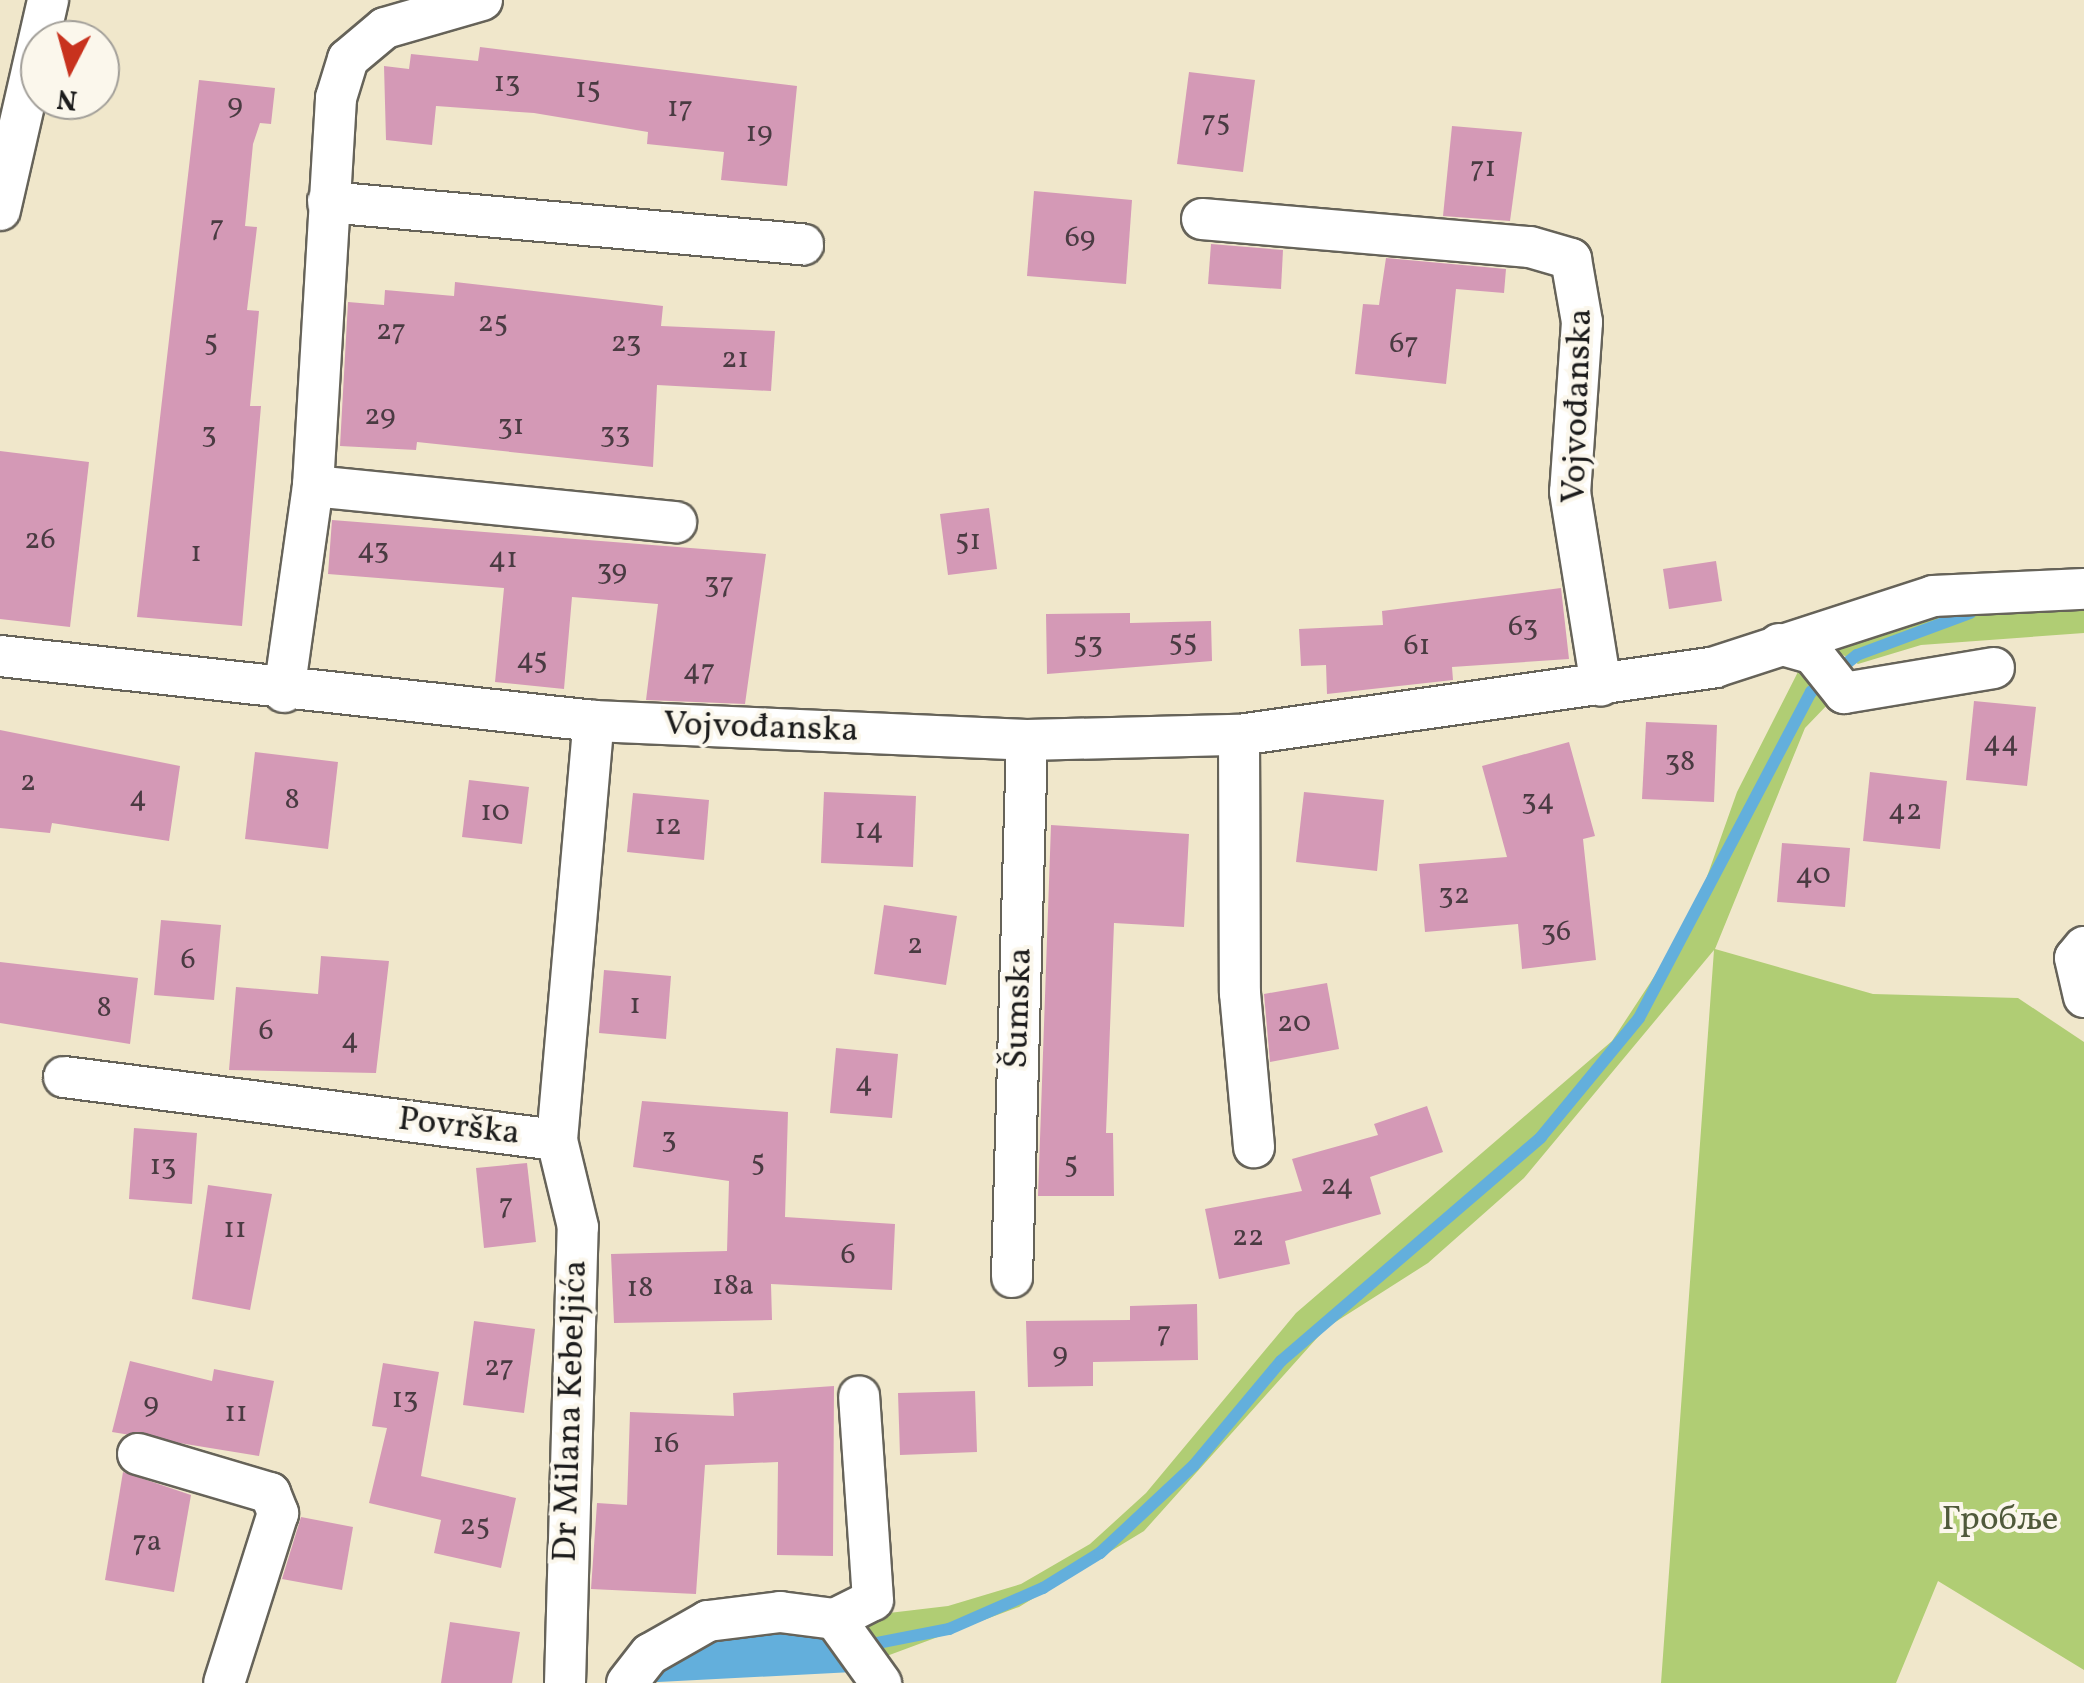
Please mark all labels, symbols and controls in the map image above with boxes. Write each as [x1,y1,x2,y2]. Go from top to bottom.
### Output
north arrow [20,20,120,120]
house number: 13 [493,65,521,101]
house number: 15 [575,71,601,107]
text: N [55,78,79,119]
house number: 9 [227,87,243,123]
house number: 17 [667,90,693,126]
house number: 75 [1202,104,1230,140]
house number: 19 [745,115,773,151]
house number: 71 [1470,150,1496,186]
house number: 7 [210,209,224,245]
house number: 69 [1065,220,1095,256]
house number: 25 [478,305,508,341]
street label: Vojvođanska [1554,308,1602,504]
house number: 27 [376,313,406,349]
house number: 5 [204,324,218,360]
house number: 23 [611,325,641,361]
house number: 67 [1389,326,1419,362]
house number: 21 [721,341,749,377]
house number: 29 [364,398,396,434]
house number: 31 [497,408,525,444]
house number: 3 [201,416,217,452]
house number: 33 [600,416,630,452]
house number: 26 [24,522,56,558]
house number: 51 [955,523,981,559]
house number: 43 [357,532,389,568]
house number: 1 [190,535,202,571]
house number: 41 [488,541,518,577]
house number: 39 [597,553,627,589]
house number: 37 [704,566,734,602]
house number: 63 [1508,609,1538,645]
house number: 55 [1169,624,1197,660]
house number: 53 [1073,626,1103,662]
house number: 61 [1404,628,1430,664]
house number: 45 [516,642,548,678]
house number: 47 [683,653,715,689]
street label: Vojvođanska [663,704,859,752]
house number: 44 [1983,725,2019,761]
house number: 38 [1665,744,1695,780]
house number: 2 [20,764,36,800]
house number: 4 [129,780,147,816]
house number: 8 [284,782,300,818]
house number: 34 [1521,783,1555,819]
house number: 42 [1888,793,1922,829]
house number: 10 [480,794,510,830]
house number: 12 [654,808,682,844]
house number: 14 [854,812,884,848]
house number: 40 [1795,857,1831,893]
house number: 32 [1438,877,1470,913]
house number: 36 [1541,914,1571,950]
house number: 2 [907,927,923,963]
house number: 6 [180,942,196,978]
street label: Šumska [996,947,1042,1069]
house number: 1 [629,987,641,1023]
house number: 8 [96,990,112,1026]
house number: 20 [1277,1005,1311,1041]
house number: 6 [258,1013,274,1049]
house number: 4 [341,1022,359,1058]
house number: 4 [855,1065,873,1101]
street label: Površka [396,1099,522,1155]
house number: 3 [661,1121,677,1157]
house number: 5 [751,1144,765,1180]
house number: 5 [1064,1146,1078,1182]
house number: 13 [149,1148,177,1184]
house number: 24 [1320,1168,1354,1204]
house number: 7 [499,1187,513,1223]
house number: 11 [223,1211,247,1247]
house number: 22 [1232,1219,1264,1255]
house number: 6 [840,1237,856,1273]
street label: Dr Milana Kebeljića [545,1259,597,1563]
house number: 18a [712,1268,754,1304]
house number: 18 [627,1270,653,1306]
house number: 7 [1157,1315,1171,1351]
house number: 9 [1052,1336,1068,1372]
house number: 27 [484,1349,514,1385]
house number: 13 [391,1381,419,1417]
house number: 9 [143,1386,159,1422]
house number: 11 [224,1395,248,1431]
house number: 16 [653,1426,679,1462]
park label: Гробље [1942,1499,2058,1541]
house number: 25 [460,1508,490,1544]
house number: 7a [132,1524,162,1560]

